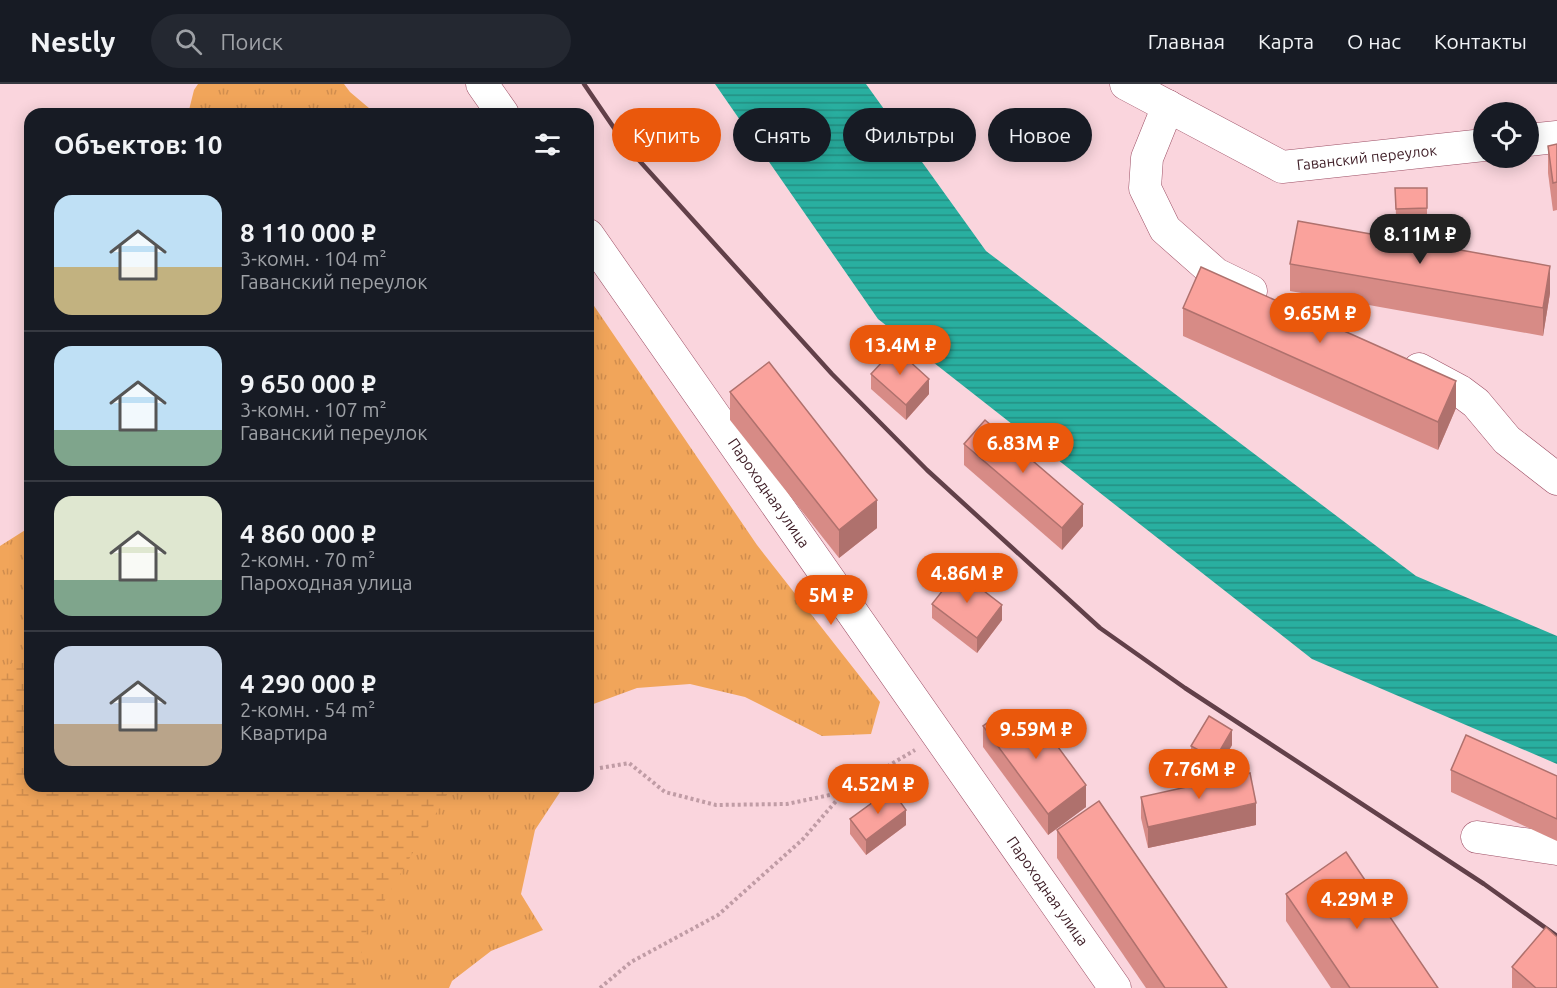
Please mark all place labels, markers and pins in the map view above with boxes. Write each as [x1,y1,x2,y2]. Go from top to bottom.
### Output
pin: 8.11M ₽ [1365,214,1475,265]
pin: 9.65M ₽ [1265,293,1375,344]
pin: 13.4M ₽ [845,325,955,376]
pin: 6.83M ₽ [968,423,1078,474]
pin: 4.86M ₽ [912,553,1022,604]
pin: 5M ₽ [795,575,867,626]
pin: 9.59M ₽ [981,709,1091,760]
pin: 7.76M ₽ [1144,749,1254,800]
pin: 4.52M ₽ [823,764,933,815]
pin: 4.29M ₽ [1302,879,1412,930]

